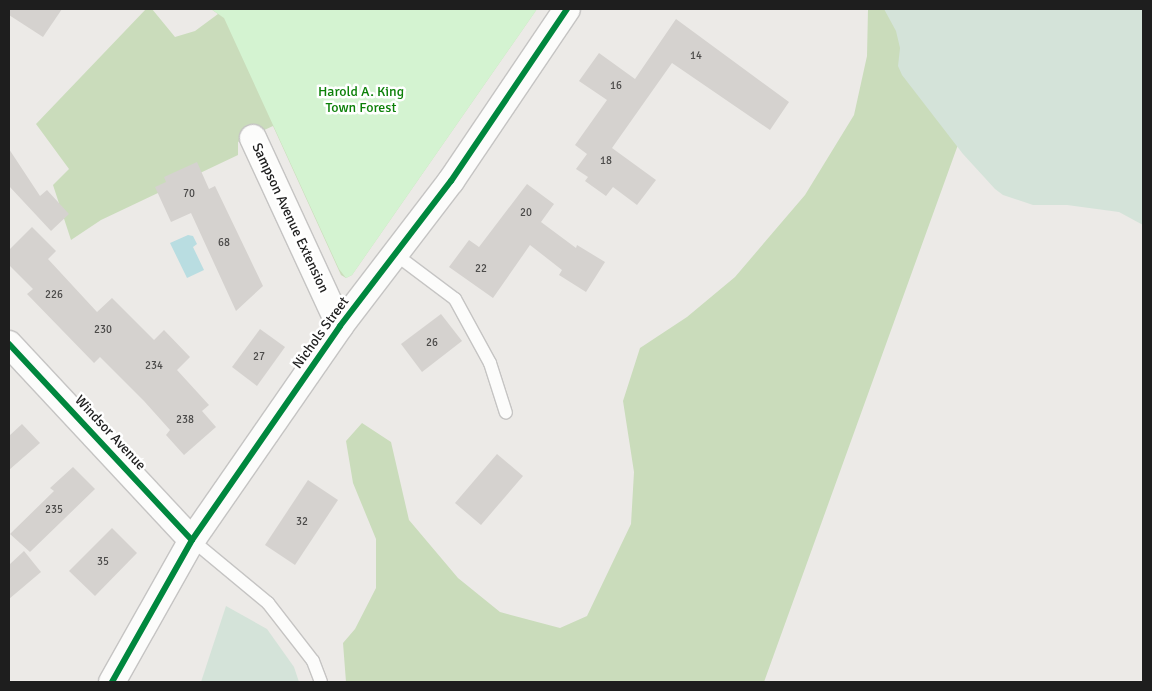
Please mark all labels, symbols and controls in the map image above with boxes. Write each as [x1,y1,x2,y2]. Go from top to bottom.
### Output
house number: 14 [690,49,702,63]
house number: 16 [610,79,622,93]
park label: Harold A. King Town Forest [318,84,404,116]
street label: Sampson Avenue Extension [248,141,332,295]
house number: 18 [600,154,612,168]
house number: 70 [183,187,195,201]
house number: 20 [520,206,532,220]
house number: 68 [218,236,230,250]
house number: 22 [475,262,487,276]
house number: 226 [45,288,63,302]
street label: Nichols Street [289,294,353,372]
house number: 230 [94,323,112,337]
house number: 26 [426,336,438,350]
house number: 27 [253,350,265,364]
house number: 234 [145,359,163,373]
street label: Windsor Avenue [71,392,149,474]
house number: 238 [176,413,194,427]
house number: 235 [45,503,63,517]
house number: 32 [296,515,308,529]
house number: 35 [97,555,109,569]

